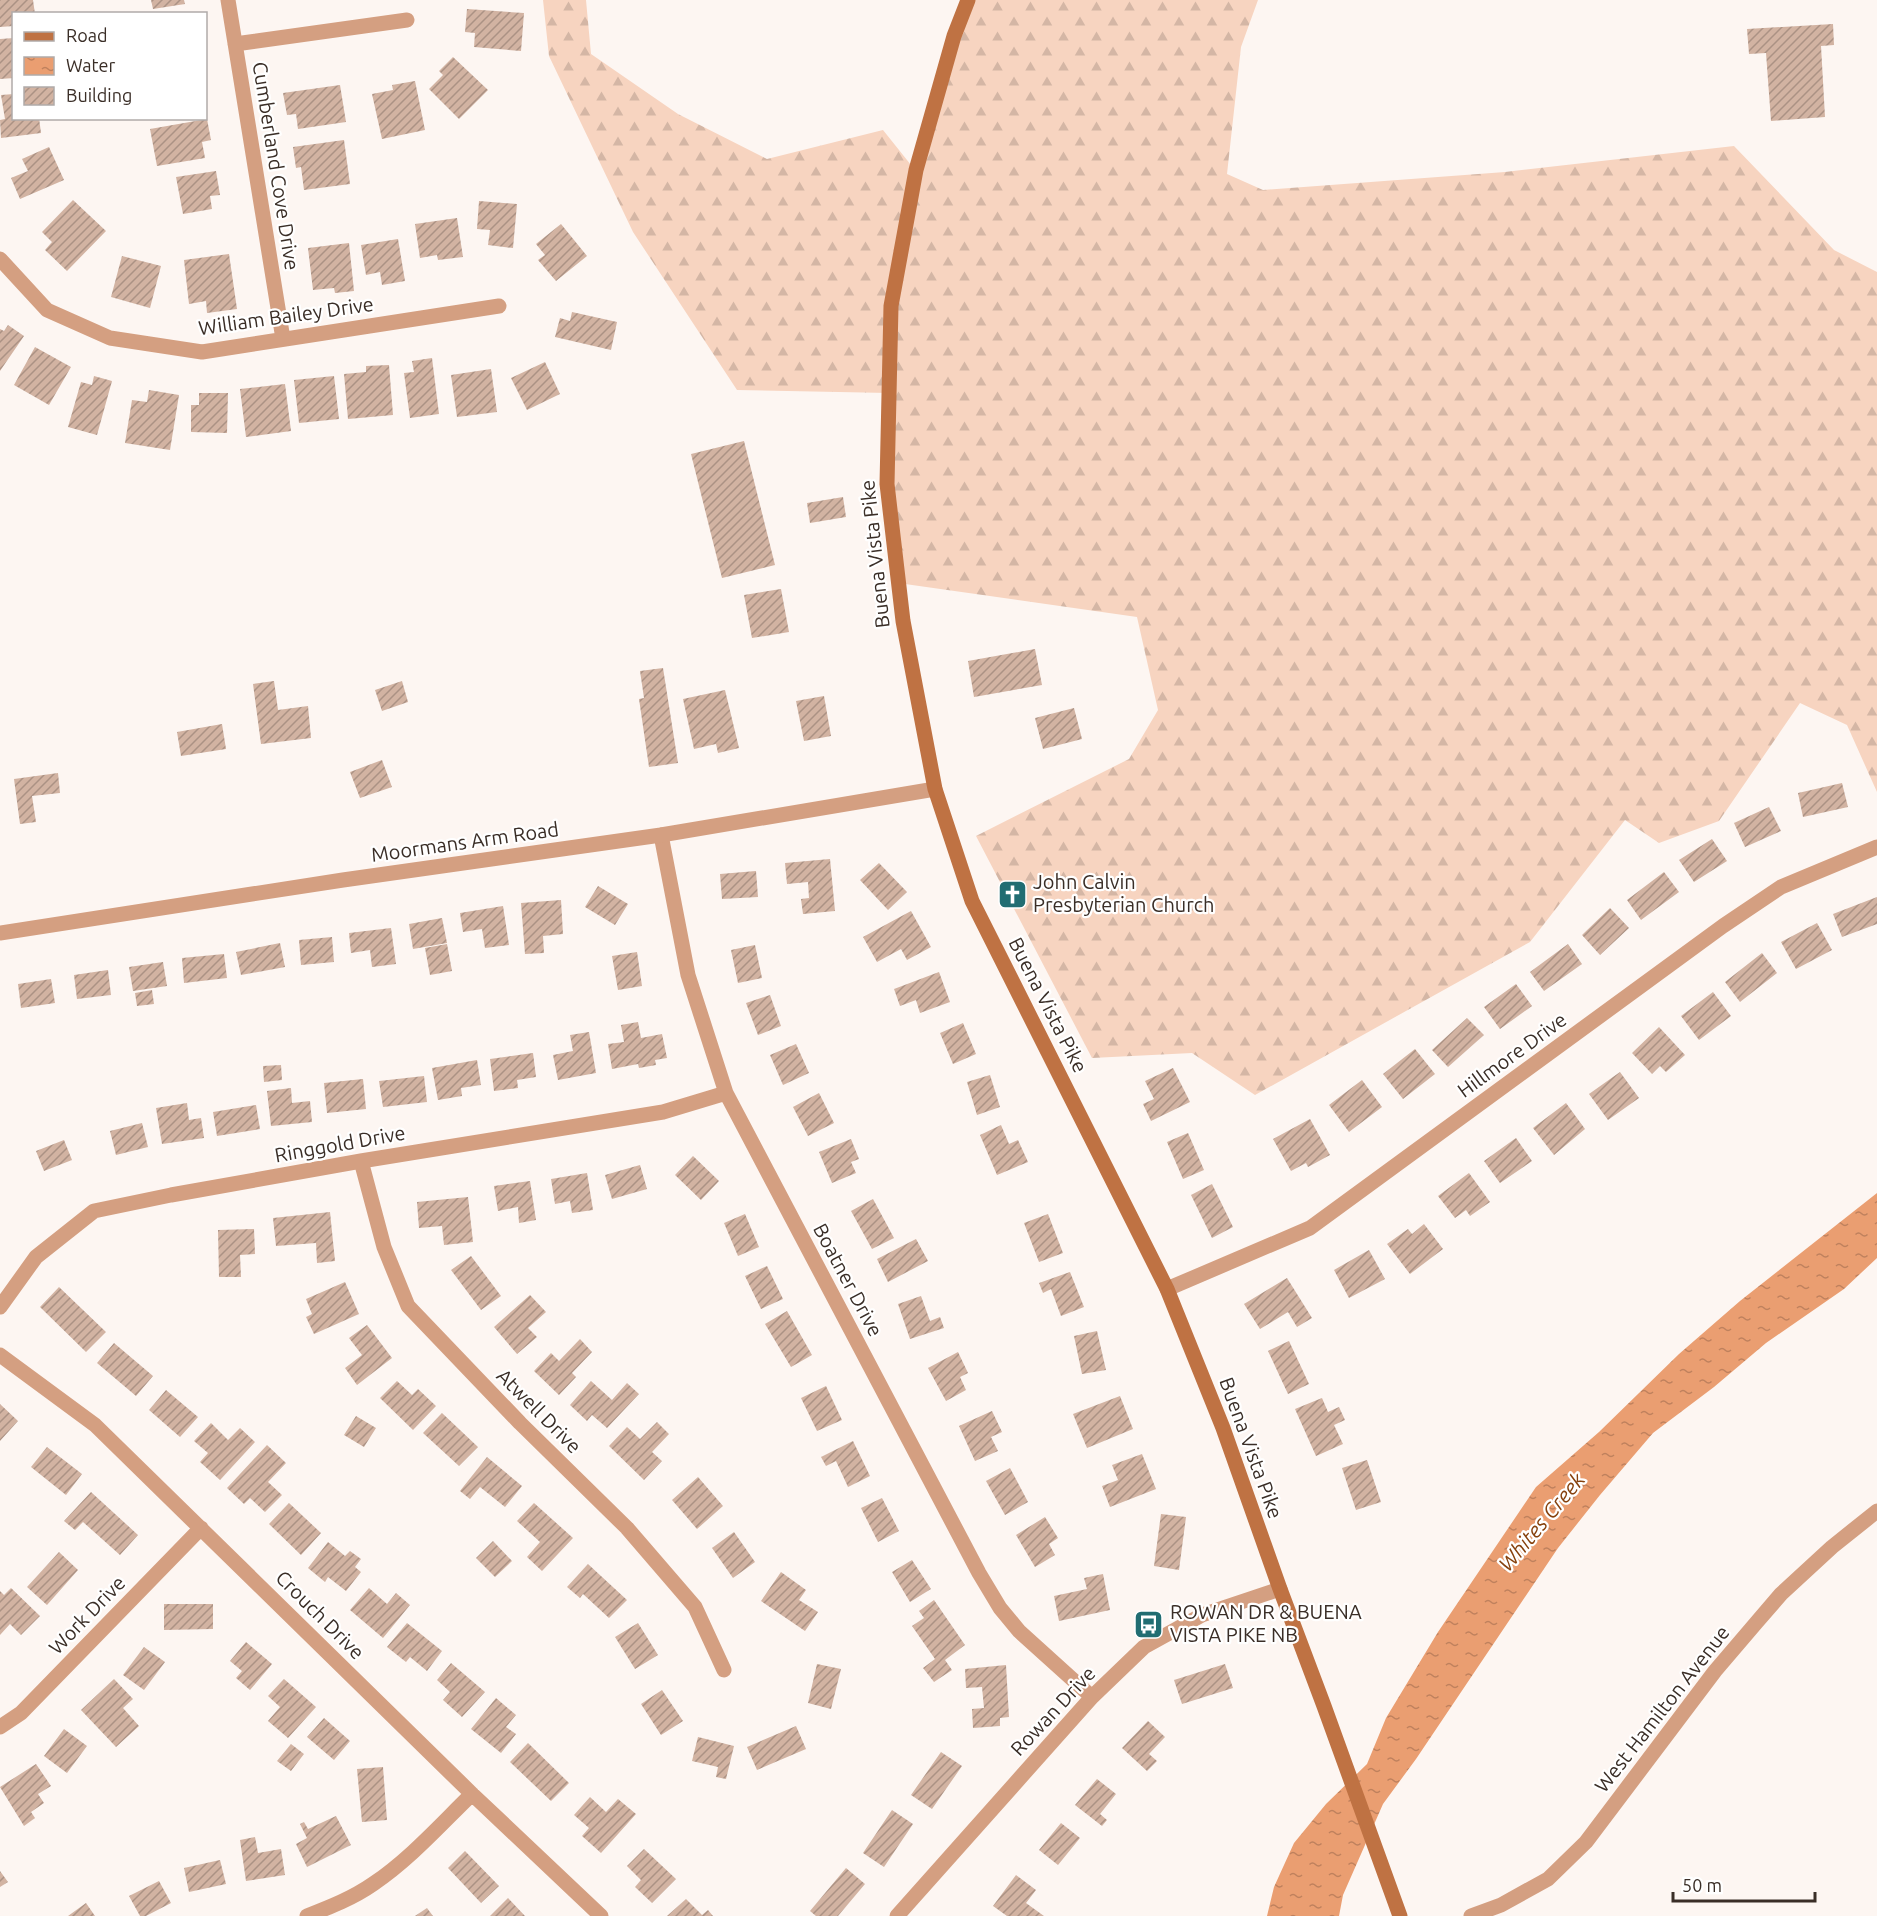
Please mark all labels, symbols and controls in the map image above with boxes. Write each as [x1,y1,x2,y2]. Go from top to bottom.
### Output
legend [12,12,207,120]
text: Road [66,25,108,45]
text: Water [66,55,116,75]
street label: Cumberland Cove Drive [249,60,304,272]
text: Building [66,85,132,105]
street label: William Bailey Drive [197,292,375,339]
street label: Buena Vista Pike [855,479,894,629]
street label: Moormans Arm Road [370,817,560,866]
place label: John Calvin Presbyterian Church [1033,870,1215,916]
church icon: John Calvin Presbyterian Church [996,878,1028,910]
street label: Buena Vista Pike [1004,933,1092,1076]
street label: Hillmore Drive [1453,1007,1571,1102]
street label: Ringgold Drive [273,1121,407,1166]
street label: Boatner Drive [809,1219,888,1340]
street label: Atwell Drive [492,1364,586,1458]
street label: Buena Vista Pike [1215,1374,1288,1522]
water label: Whites Creek [1493,1467,1589,1575]
street label: Crouch Drive [271,1566,369,1664]
street label: Work Drive [44,1571,129,1658]
place label: ROWAN DR & BUENA VISTA PIKE NB [1170,1600,1362,1646]
bus stop icon: ROWAN DR & BUENA VISTA PIKE NB [1133,1608,1165,1640]
street label: West Hamilton Avenue [1589,1621,1734,1796]
street label: Rowan Drive [1006,1661,1100,1760]
scale bar [1673,1865,1816,1903]
text: 50 m [1682,1875,1722,1895]

